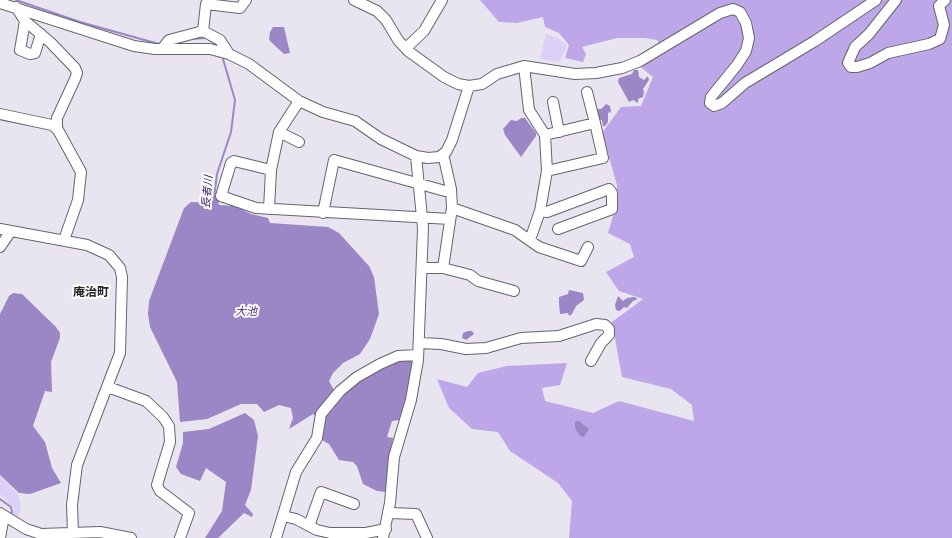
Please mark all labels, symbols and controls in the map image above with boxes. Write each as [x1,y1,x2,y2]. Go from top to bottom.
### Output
water label: 長者川 [200,175,216,209]
district label: 庵治町 [73,286,109,300]
water label: 大池 [235,305,257,319]

